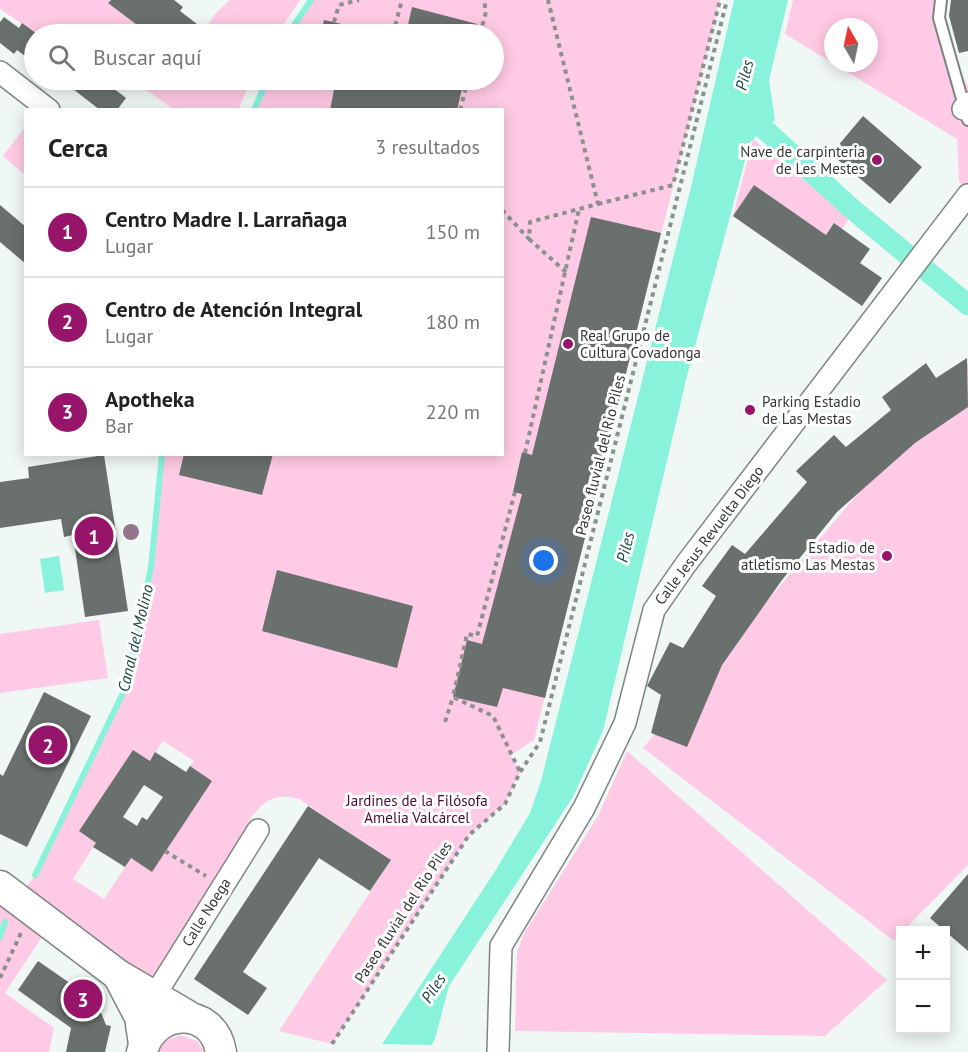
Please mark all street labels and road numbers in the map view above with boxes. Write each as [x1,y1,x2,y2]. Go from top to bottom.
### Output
street label: Paseo fluvial del Rio Piles [571,373,629,537]
street label: Calle Jesus Revuelta Diego [650,462,768,608]
street label: Paseo fluvial del Rio Piles [351,838,455,986]
street label: Calle Noega [177,874,235,950]

